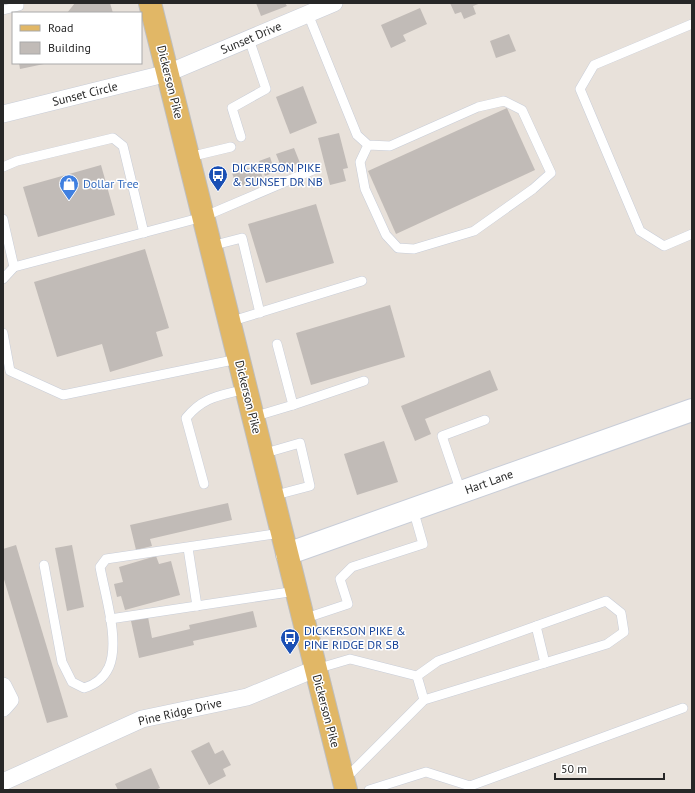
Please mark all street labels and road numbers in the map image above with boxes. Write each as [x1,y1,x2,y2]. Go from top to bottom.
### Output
street label: Sunset Drive [218,18,284,57]
street label: Dickerson Pike [154,44,187,120]
street label: Sunset Circle [51,78,119,109]
street label: Dickerson Pike [232,359,265,435]
street label: Hart Lane [463,466,515,497]
street label: Dickerson Pike [310,673,343,749]
street label: Pine Ridge Drive [137,695,223,728]

